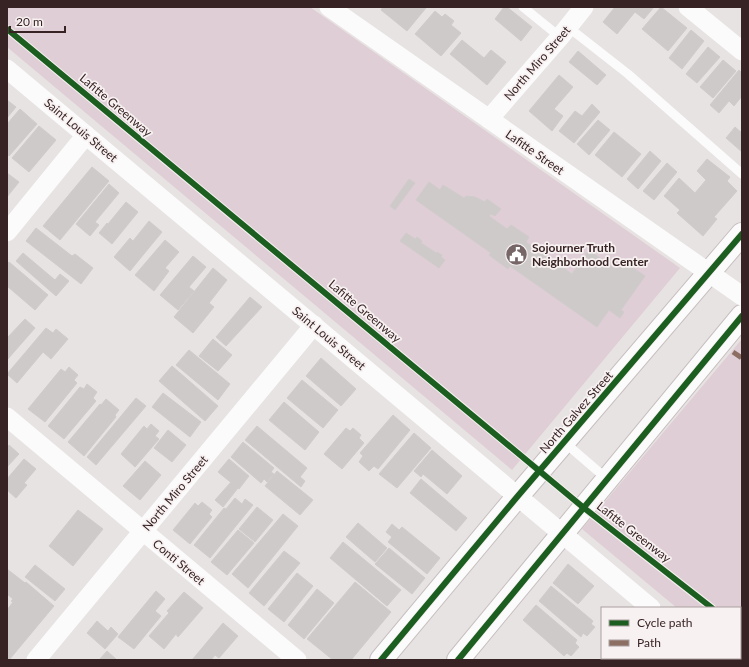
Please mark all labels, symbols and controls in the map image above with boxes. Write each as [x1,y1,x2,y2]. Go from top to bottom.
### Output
scale bar [10,8,65,34]
text: 20 m [16,14,43,29]
street label: North Miro Street [501,22,574,103]
street label: Lafitte Greenway [77,70,156,140]
street label: Saint Louis Street [41,95,121,166]
street label: Lafitte Street [503,126,568,178]
place label: Sojourner Truth Neighborhood Center [532,240,649,269]
public building icon: Sojourner Truth Neighborhood Center [503,241,529,267]
street label: Lafitte Greenway [326,276,405,346]
street label: Saint Louis Street [289,303,369,374]
street label: North Galvez Street [536,367,616,456]
street label: North Miro Street [139,452,211,534]
street label: Lafitte Greenway [594,498,675,566]
street label: Conti Street [150,536,209,589]
legend [601,607,741,659]
text: Cycle path [637,615,692,630]
text: Path [637,635,661,650]

